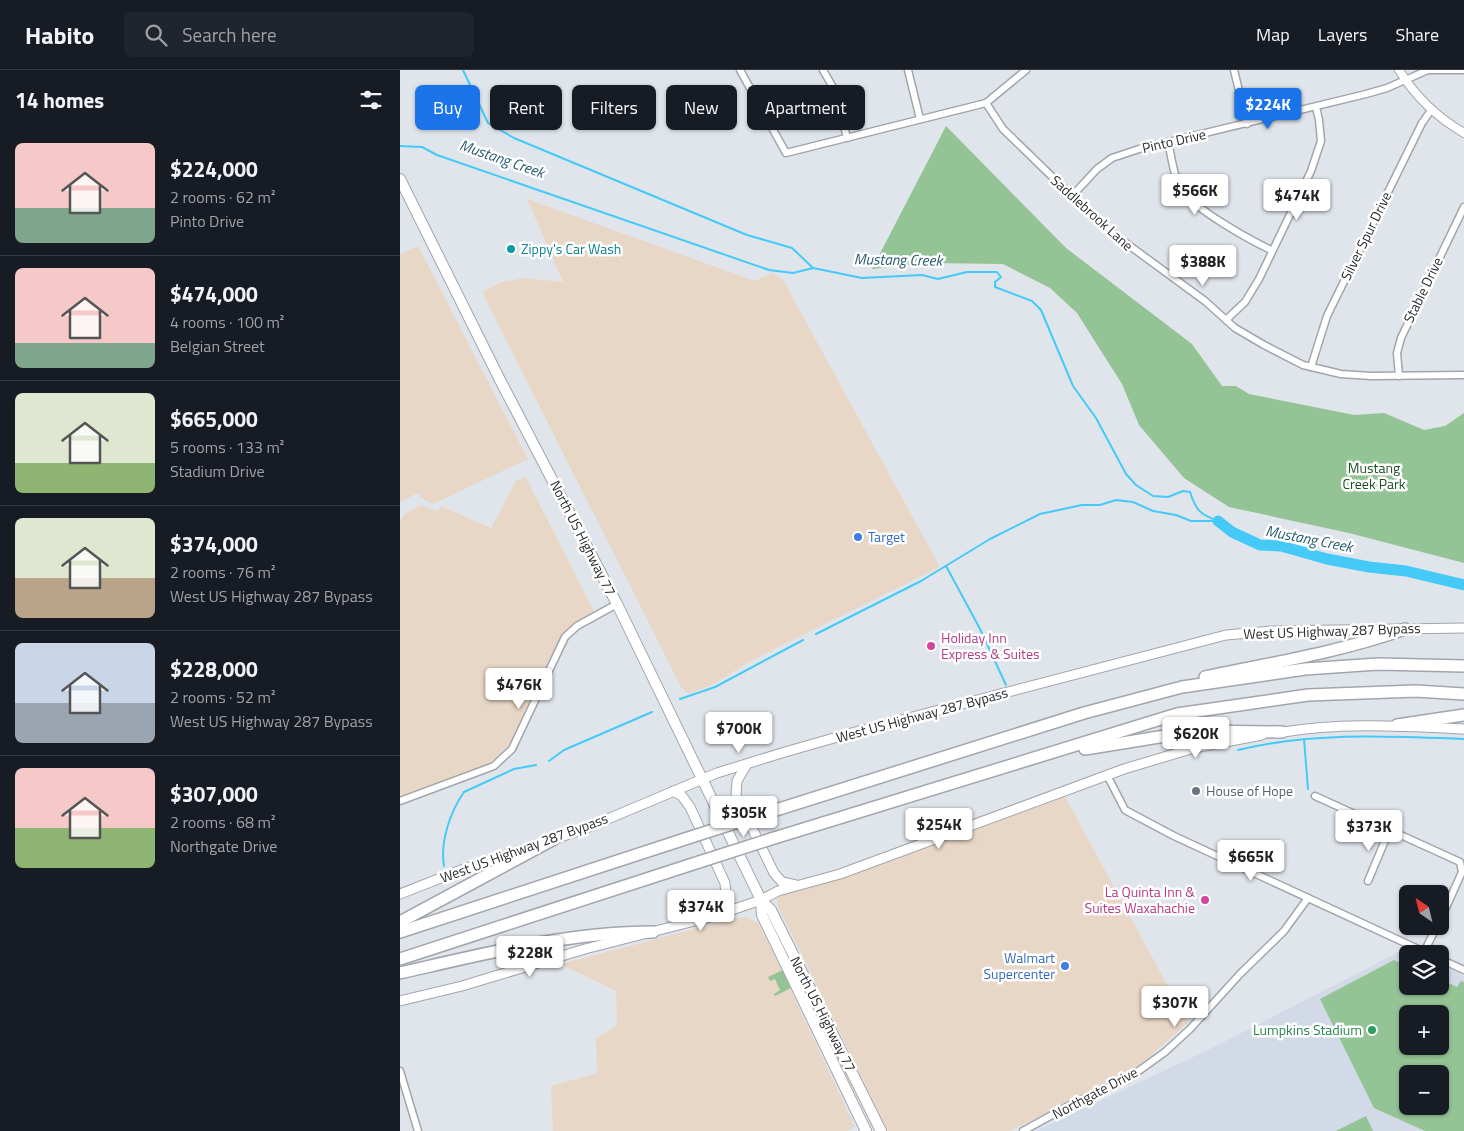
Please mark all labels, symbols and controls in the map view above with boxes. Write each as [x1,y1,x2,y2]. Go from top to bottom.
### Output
search box [124,12,474,57]
text: Habito [25,17,94,53]
text: Search here [182,20,277,49]
icon: search [142,21,170,49]
text: Map [1256,21,1290,48]
text: Layers [1318,21,1367,48]
text: Share [1395,21,1439,48]
text: 14 homes [15,84,104,116]
chip: Buy [415,85,480,130]
chip: Rent [490,85,562,130]
chip: Filters [572,85,656,130]
chip: New [666,85,737,130]
chip: Apartment [747,85,865,130]
icon: filters [357,86,385,114]
pin: $224K [1233,88,1303,130]
text: $224K [1245,92,1291,116]
street label: Pinto Drive [1140,123,1208,158]
water label: Mustang Creek [457,133,550,185]
text: $224,000 [170,153,258,185]
icon: home [55,163,115,223]
street label: Saddlebrook Lane [1046,170,1138,255]
pin: $566K [1160,174,1230,216]
text: $566K [1172,178,1218,202]
pin: $474K [1262,178,1332,221]
text: $474K [1274,183,1320,207]
text: 2 rooms · 62 m² [170,185,275,209]
street label: Silver Spur Drive [1335,188,1396,284]
text: Pinto Drive [170,209,244,233]
place label: Zippy's Car Wash [521,238,621,259]
marker: Zippy's Car Wash [505,243,517,255]
pin: $388K [1168,244,1238,287]
water label: Mustang Creek [854,247,945,272]
text: $388K [1180,249,1226,273]
street label: Stable Drive [1398,253,1447,326]
text: $474,000 [170,278,258,310]
icon: home [55,288,115,348]
text: 4 rooms · 100 m² [170,310,284,334]
text: Belgian Street [170,334,265,358]
text: $665,000 [170,403,258,435]
icon: home [55,413,115,473]
text: 5 rooms · 133 m² [170,435,284,459]
park label: Mustang Creek Park [1343,457,1406,494]
text: Stadium Drive [170,459,265,483]
street label: North US Highway 77 [545,476,622,599]
water label: Mustang Creek [1264,519,1357,559]
place label: Target [868,526,905,547]
text: $374,000 [170,528,258,560]
marker: Target [852,531,864,543]
icon: home [55,538,115,598]
text: 2 rooms · 76 m² [170,560,275,584]
text: West US Highway 287 Bypass [170,584,373,608]
street label: West US Highway 287 Bypass [1243,617,1421,644]
place label: Holiday Inn Express & Suites [941,627,1040,664]
marker: Holiday Inn Express & Suites [925,640,937,652]
text: $228,000 [170,653,258,685]
icon: home [55,663,115,723]
pin: $476K [484,668,554,710]
text: $476K [496,672,542,696]
street label: West US Highway 287 Bypass [834,681,1010,748]
text: 2 rooms · 52 m² [170,685,275,709]
text: West US Highway 287 Bypass [170,709,373,733]
pin: $700K [704,712,774,754]
text: $700K [716,716,762,740]
pin: $620K [1161,716,1231,759]
text: $620K [1173,721,1219,745]
text: $307,000 [170,778,258,810]
place label: House of Hope [1206,780,1293,801]
marker: House of Hope [1190,785,1202,797]
icon: home [55,788,115,848]
pin: $305K [709,796,779,838]
text: $305K [721,800,767,824]
street label: West US Highway 287 Bypass [437,807,611,888]
pin: $254K [904,808,974,850]
text: 2 rooms · 68 m² [170,810,275,834]
pin: $373K [1334,810,1404,852]
text: $254K [916,812,962,836]
text: $373K [1346,814,1392,838]
text: Northgate Drive [170,834,277,858]
pin: $665K [1216,840,1286,882]
text: $665K [1228,844,1274,868]
place label: La Quinta Inn & Suites Waxahachie [1085,881,1195,918]
north arrow [1399,885,1449,935]
map controls [1399,885,1449,1115]
pin: $374K [666,890,736,932]
text: $374K [678,894,724,918]
marker: La Quinta Inn & Suites Waxahachie [1199,894,1211,906]
pin: $228K [495,936,565,978]
text: $228K [507,940,553,964]
button: layers [1399,945,1449,995]
place label: Walmart Supercenter [983,947,1055,984]
street label: North US Highway 77 [785,952,862,1075]
marker: Walmart Supercenter [1059,960,1071,972]
pin: $307K [1140,986,1210,1028]
text: $307K [1152,990,1198,1014]
button: + [1399,1005,1449,1055]
place label: Lumpkins Stadium [1253,1019,1362,1040]
marker: Lumpkins Stadium [1366,1024,1378,1036]
street label: Northgate Drive [1048,1061,1141,1124]
button: − [1399,1065,1449,1115]

